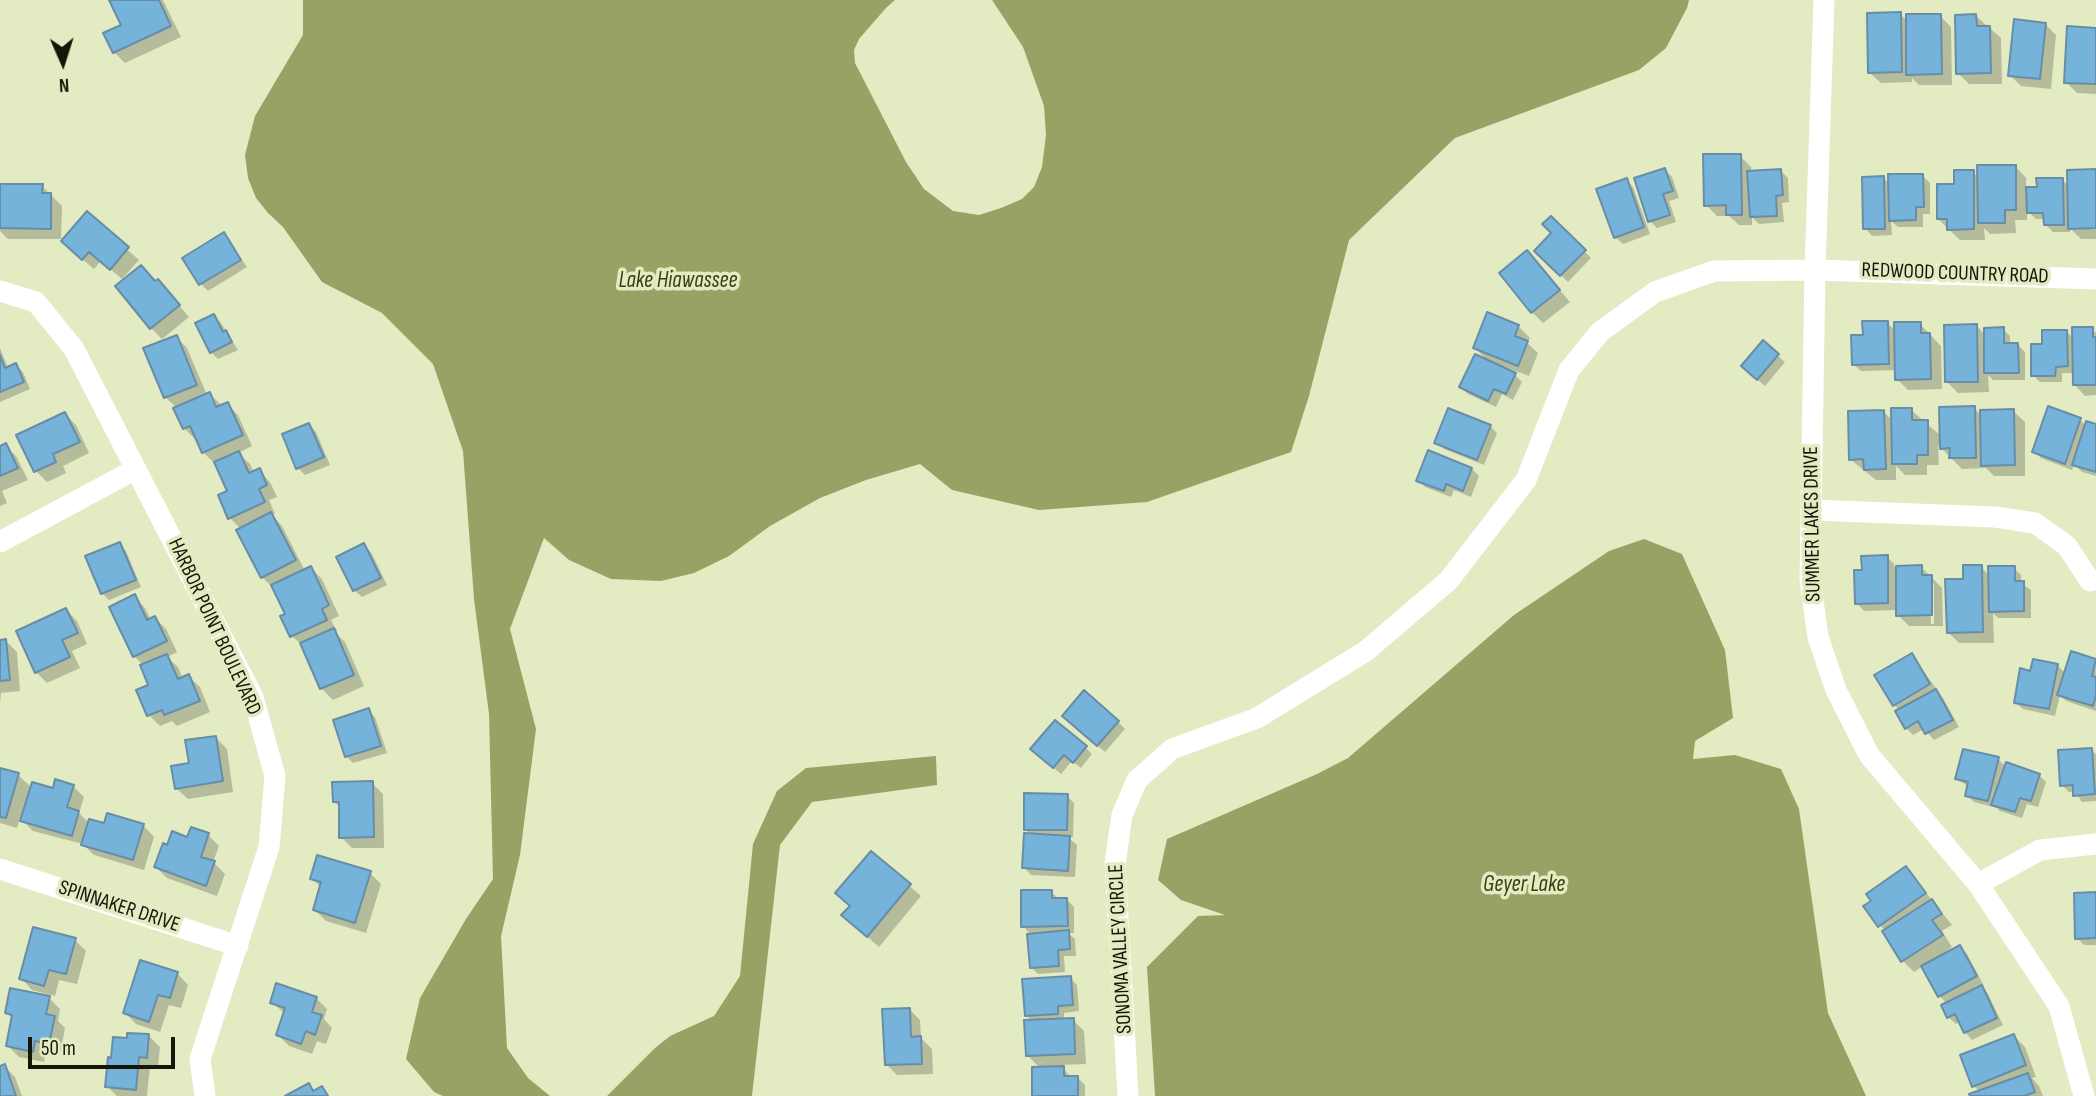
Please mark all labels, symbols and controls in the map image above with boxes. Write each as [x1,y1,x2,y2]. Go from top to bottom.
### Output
north arrow [28,28,98,98]
text: N [58,73,70,96]
street label: REDWOOD COUNTRY ROAD [1861,258,2049,290]
water label: Lake Hiawassee [618,267,738,295]
street label: SUMMER LAKES DRIVE [1799,446,1827,602]
street label: HARBOR POINT BOULEVARD [162,534,266,720]
street label: SONOMA VALLEY CIRCLE [1104,864,1138,1034]
water label: Geyer Lake [1483,871,1565,899]
street label: SPINNAKER DRIVE [55,876,183,938]
scale bar [32,1023,178,1066]
text: 50 m [41,1036,76,1061]

